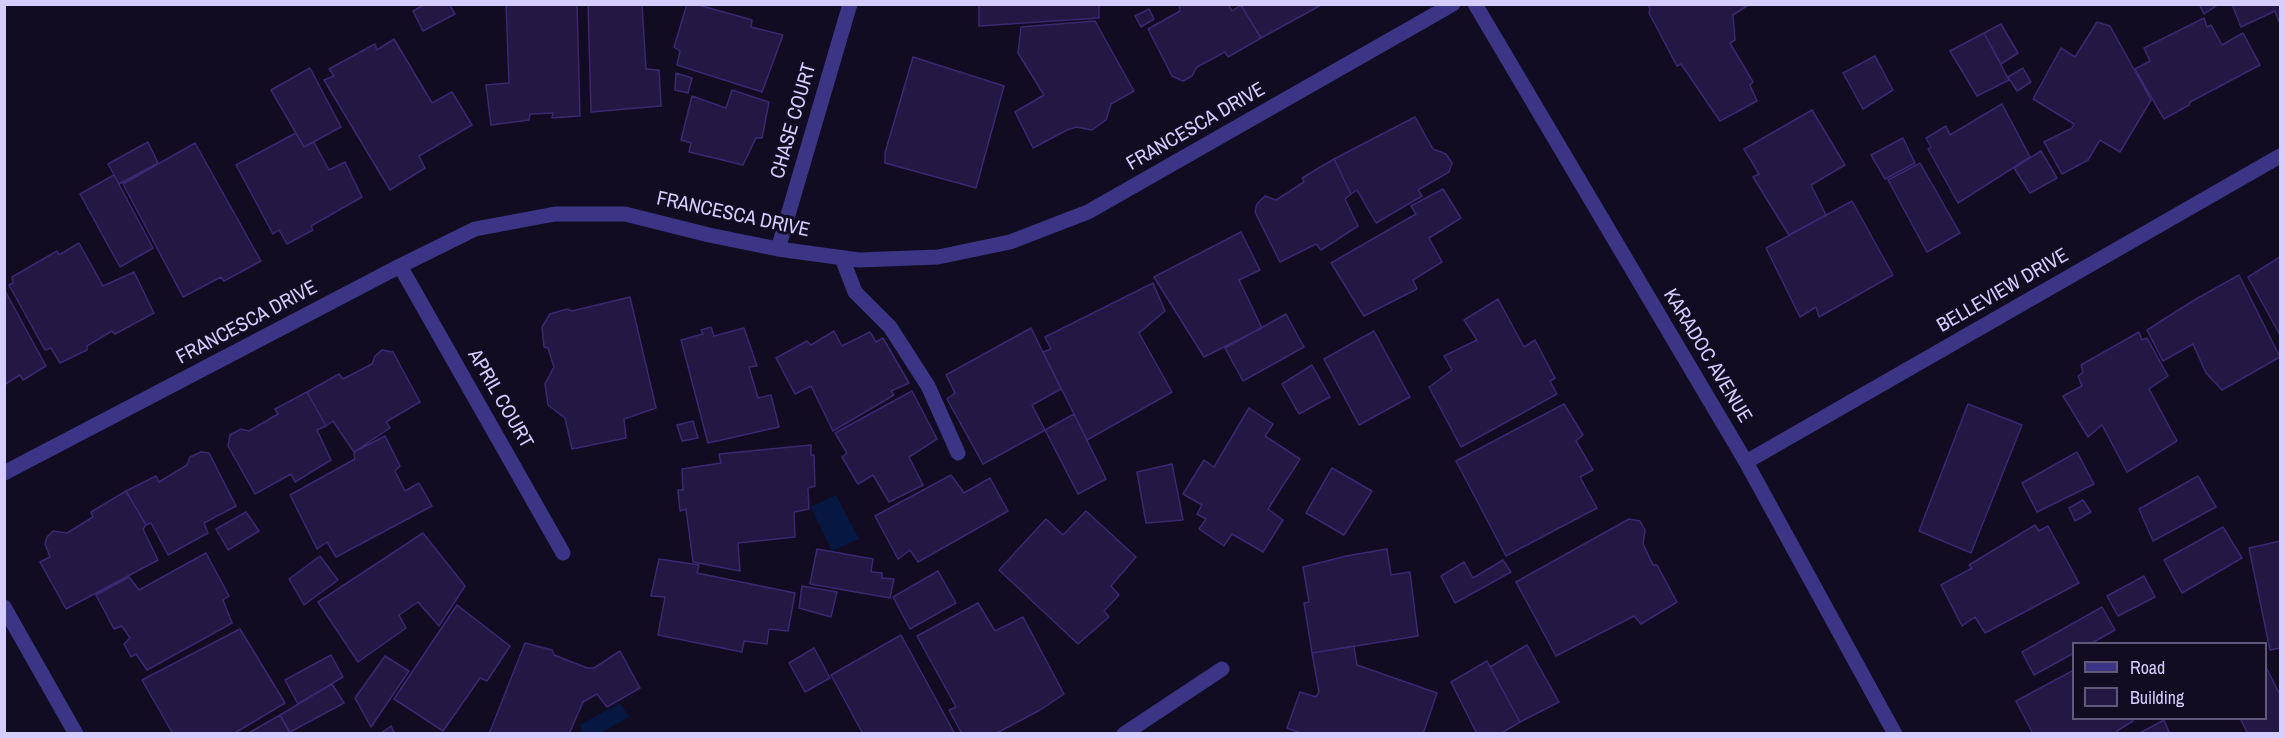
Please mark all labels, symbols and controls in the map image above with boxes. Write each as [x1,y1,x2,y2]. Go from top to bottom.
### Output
street label: CHASE COURT [766,60,822,182]
street label: FRANCESCA DRIVE [1123,78,1269,176]
street label: FRANCESCA DRIVE [654,187,812,243]
street label: BELLEVIEW DRIVE [1933,244,2073,338]
street label: FRANCESCA DRIVE [173,276,321,370]
street label: KARADOC AVENUE [1658,285,1756,427]
street label: APRIL COURT [462,345,538,453]
legend [2072,642,2267,720]
text: Road [2130,655,2165,680]
text: Building [2130,685,2184,710]

